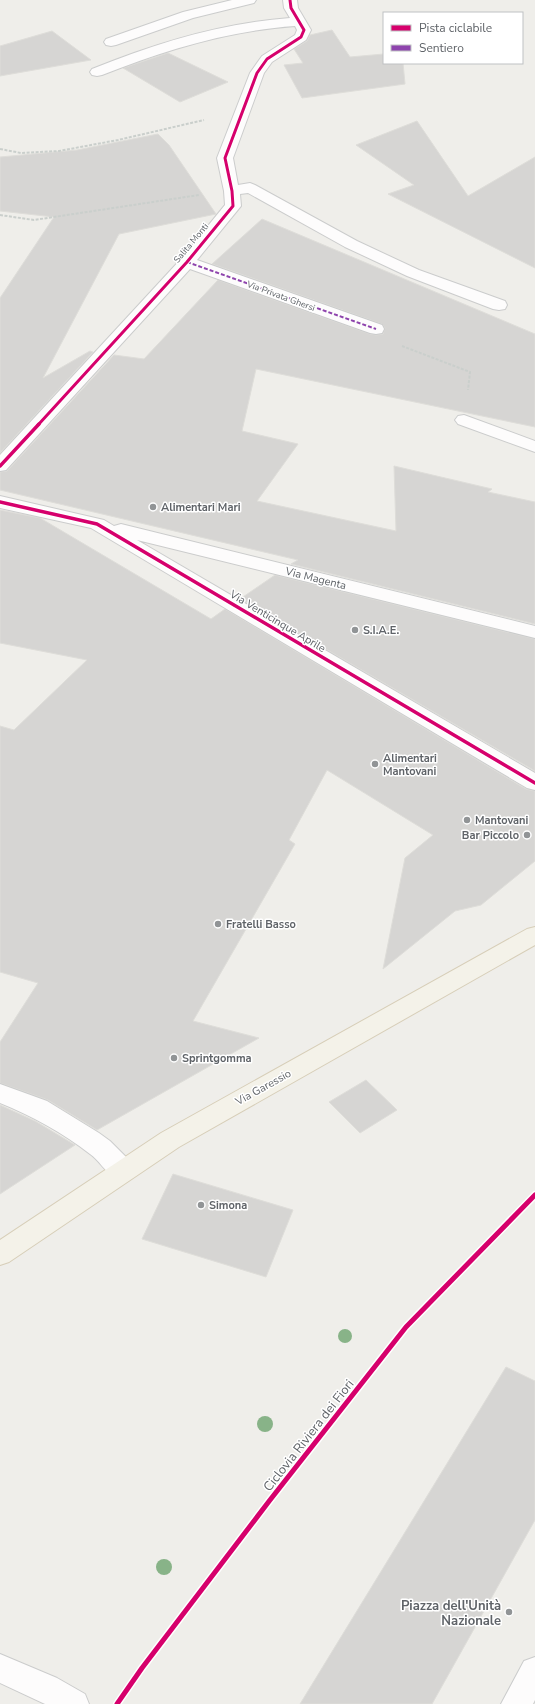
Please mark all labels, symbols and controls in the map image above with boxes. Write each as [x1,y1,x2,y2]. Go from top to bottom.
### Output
legend [383,12,523,64]
text: Pista ciclabile [419,20,492,36]
text: Sentiero [419,40,464,56]
street label: Salita Monti [171,221,211,265]
street label: Via Privata Ghersi [244,278,317,314]
place label: Alimentari Mari [161,500,241,515]
marker: Alimentari Mari [148,502,158,512]
street label: Via Magenta [283,563,348,593]
street label: Via Venticinque Aprile [226,586,329,656]
place label: S.I.A.E. [363,623,399,638]
marker: S.I.A.E. [350,625,360,635]
place label: Alimentari Mantovani [383,751,437,779]
marker: Alimentari Mantovani [370,759,380,769]
place label: Mantovani [475,813,529,828]
marker: Mantovani [462,815,472,825]
place label: Bar Piccolo [462,828,519,843]
marker: Bar Piccolo [522,830,532,840]
place label: Fratelli Basso [226,917,296,932]
marker: Fratelli Basso [213,919,223,929]
place label: Sprintgomma [182,1051,252,1066]
marker: Sprintgomma [169,1053,179,1063]
street label: Via Garessio [232,1066,294,1109]
place label: Simona [209,1198,247,1213]
marker: Simona [196,1200,206,1210]
street label: Ciclovia Riviera dei Fiori [259,1376,358,1495]
place label: Piazza dell'Unità Nazionale [401,1597,501,1630]
marker: Piazza dell'Unità Nazionale [504,1607,514,1617]

